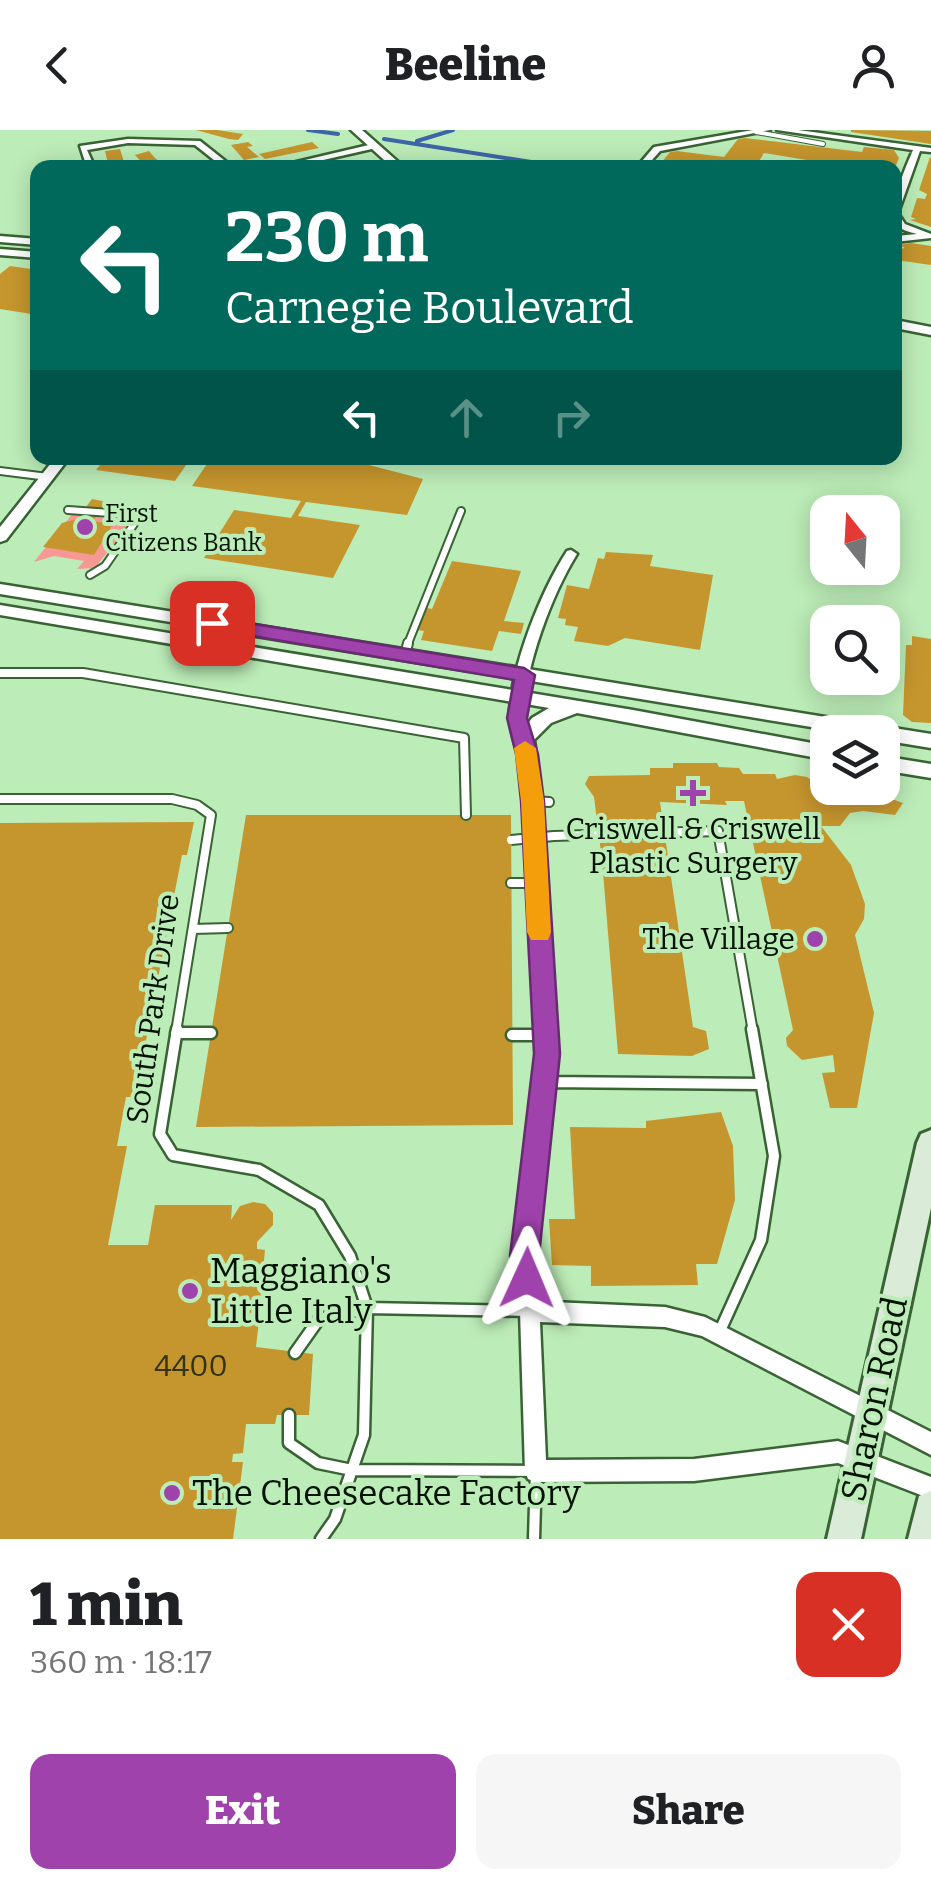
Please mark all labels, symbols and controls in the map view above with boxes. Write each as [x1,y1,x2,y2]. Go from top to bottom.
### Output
icon: back [30,38,85,93]
text: Beeline [385,38,546,92]
icon: person [846,38,901,93]
text: 230 m [225,196,429,280]
icon: left [60,200,190,330]
text: Carnegie Boulevard [225,281,634,335]
icon: left [334,390,389,445]
icon: ahead [439,390,494,445]
icon: right [544,390,599,445]
north arrow [810,495,900,585]
map controls [810,495,900,805]
place label: First Citizens Bank [105,499,263,558]
marker: First Citizens Bank [74,516,96,538]
pin [170,581,255,666]
icon: arrive [185,596,240,651]
button: search [810,605,900,695]
button: layers [810,715,900,805]
marker: Criswell & Criswell Plastic Surgery [680,780,706,806]
place label: Criswell & Criswell Plastic Surgery [565,811,821,881]
street label: South Park Drive [119,892,187,1126]
place label: The Village [642,921,795,957]
marker: The Village [804,928,826,950]
position arrow [475,1226,579,1330]
place label: Maggiano's Little Italy [210,1250,392,1332]
marker: Maggiano's Little Italy [179,1280,201,1302]
street label: Sharon Road [832,1293,916,1505]
house number: 4400 [154,1348,228,1384]
place label: The Cheesecake Factory [192,1472,581,1514]
marker: The Cheesecake Factory [161,1482,183,1504]
text: 1 min [30,1569,183,1641]
button: close [796,1572,901,1677]
text: 360 m · 18:17 [30,1643,212,1681]
button: Exit [30,1754,456,1869]
button: Share [476,1754,901,1869]

